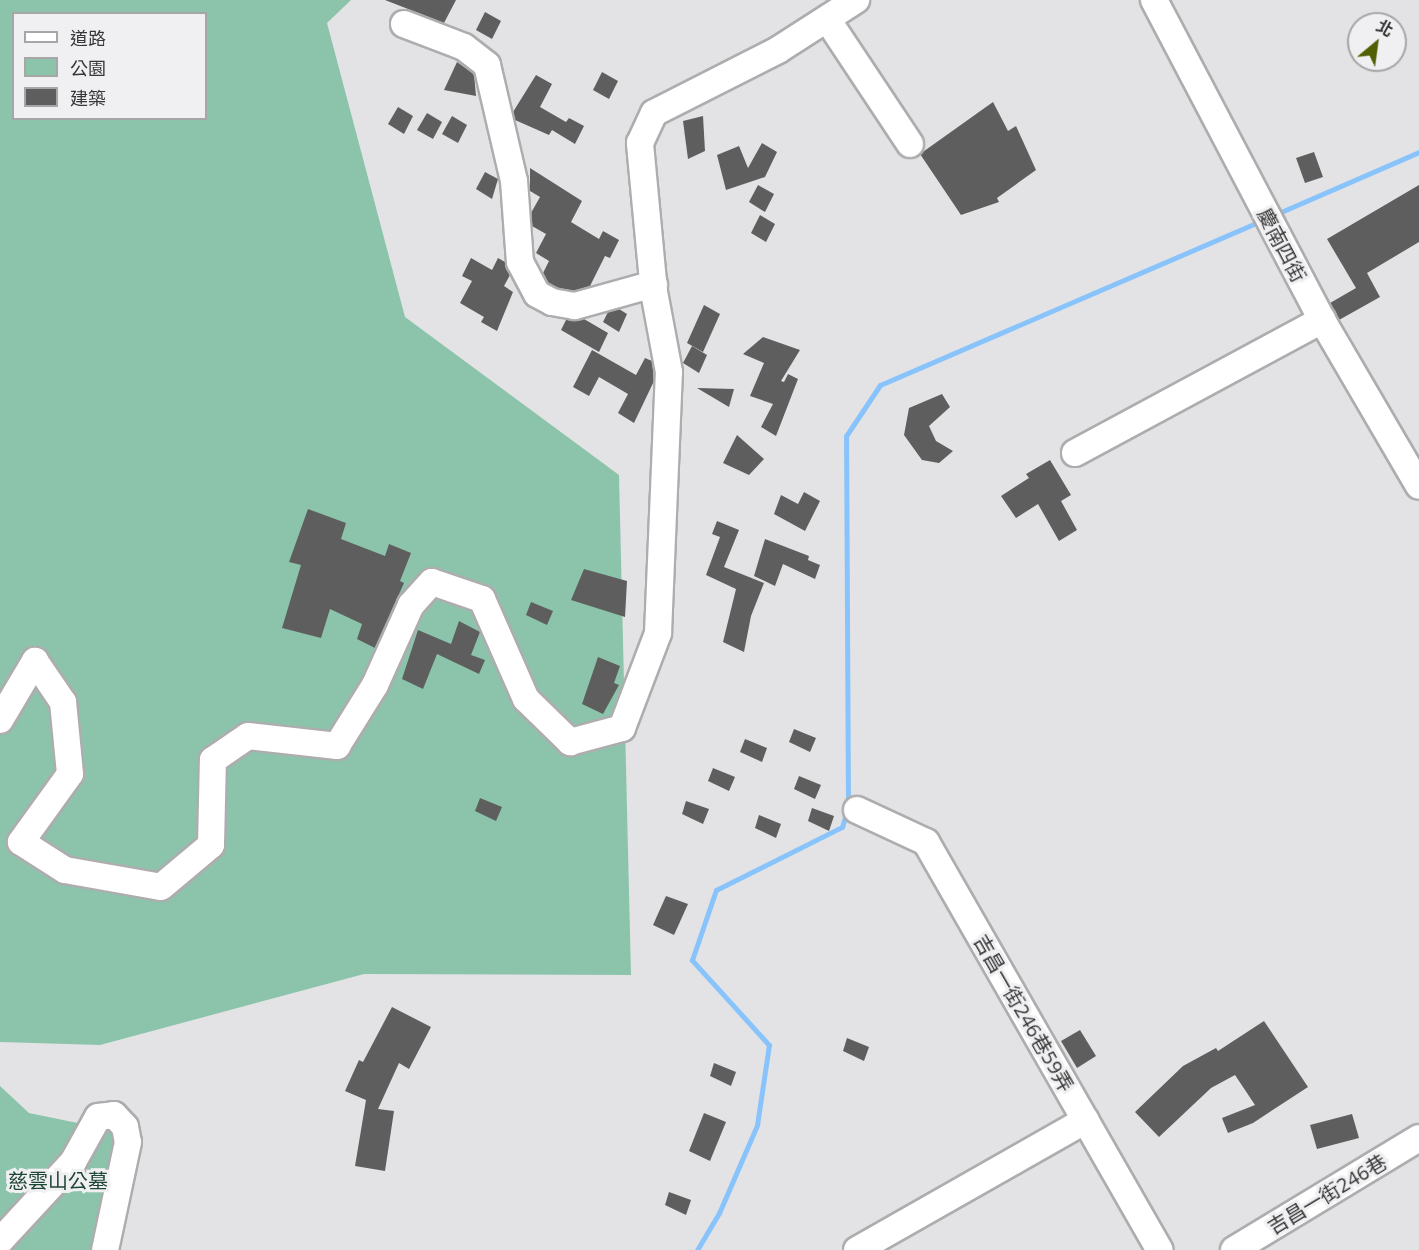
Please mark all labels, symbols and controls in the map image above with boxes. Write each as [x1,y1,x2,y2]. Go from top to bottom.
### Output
legend [12,12,207,120]
north arrow [1347,12,1407,72]
text: 北 [1372,14,1397,42]
text: 道路 [70,26,106,50]
text: 公園 [70,56,106,80]
text: 建築 [70,86,106,110]
street label: 慶南四街 [1253,204,1311,286]
street label: 吉昌一街246巷59弄 [969,930,1079,1096]
street label: 吉昌一街246巷 [1263,1149,1391,1239]
park label: 慈雲山公墓 [8,1168,108,1192]

